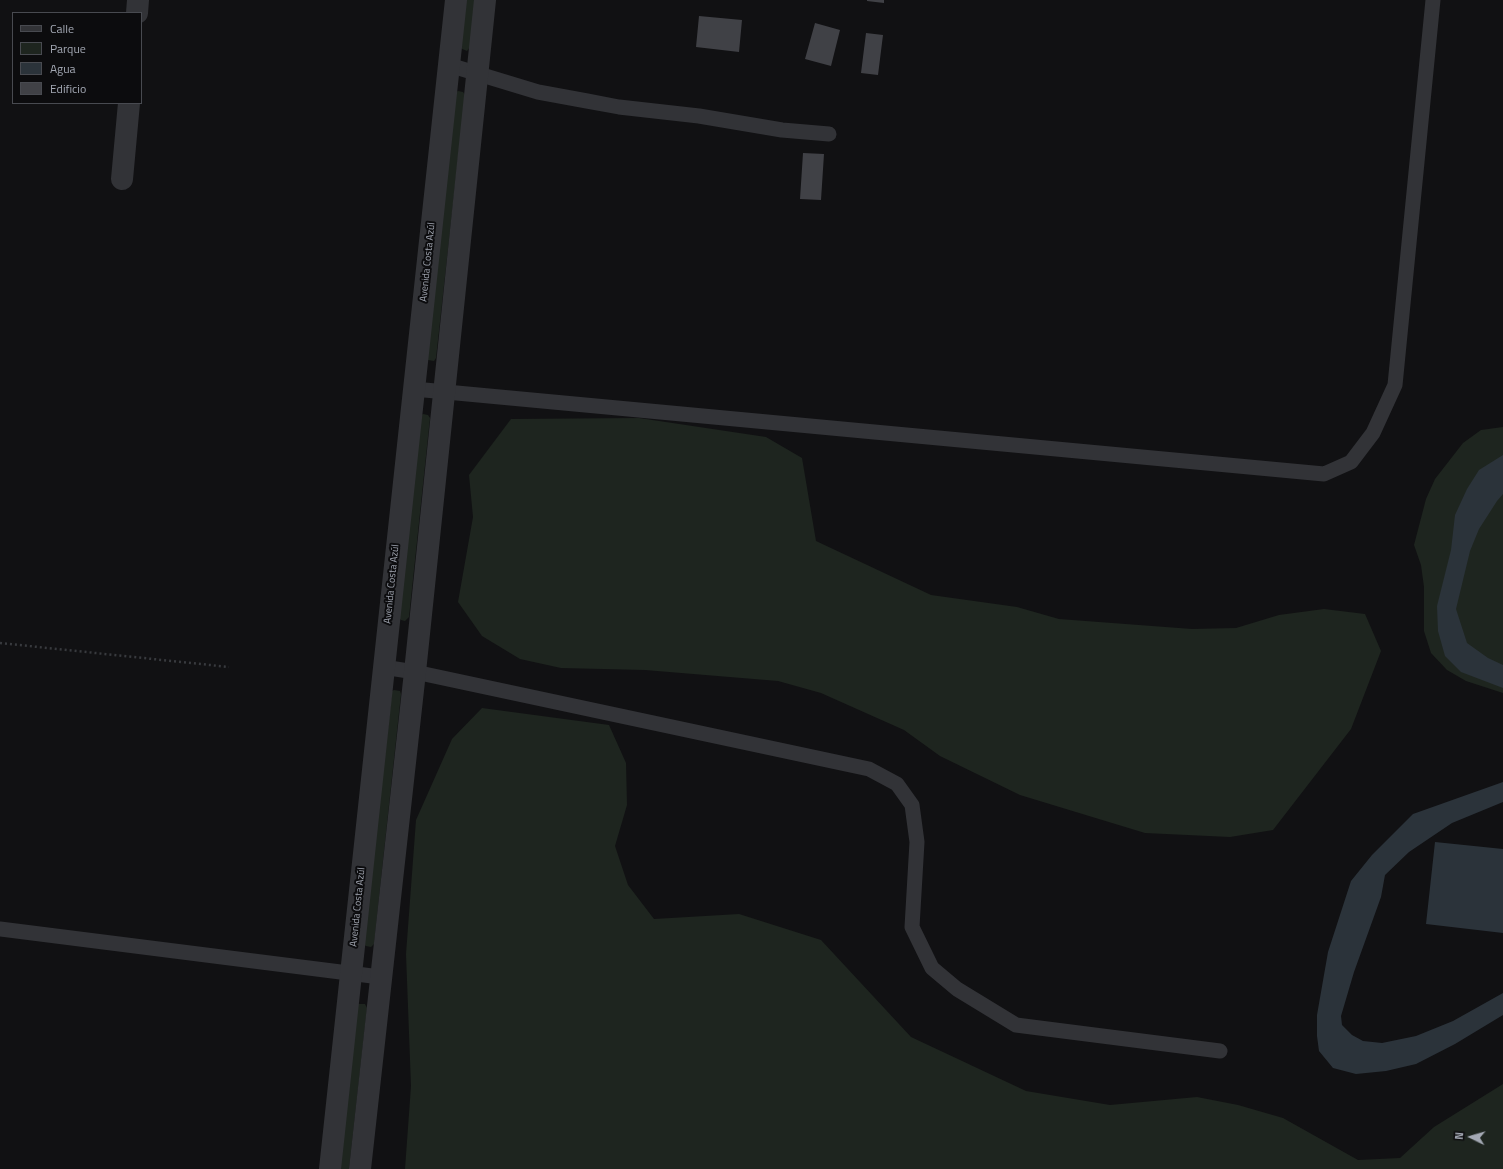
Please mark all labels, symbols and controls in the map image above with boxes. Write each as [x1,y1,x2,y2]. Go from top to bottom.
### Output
legend [12,12,142,104]
text: Calle [50,19,74,38]
text: Parque [50,39,86,58]
text: Agua [50,59,76,78]
text: Edificio [50,79,86,98]
street label: Avenida Costa Azúl [418,222,438,302]
street label: Avenida Costa Azúl [382,544,402,624]
street label: Avenida Costa Azúl [348,867,368,947]
north arrow [1451,1117,1491,1157]
text: N [1451,1131,1467,1140]

